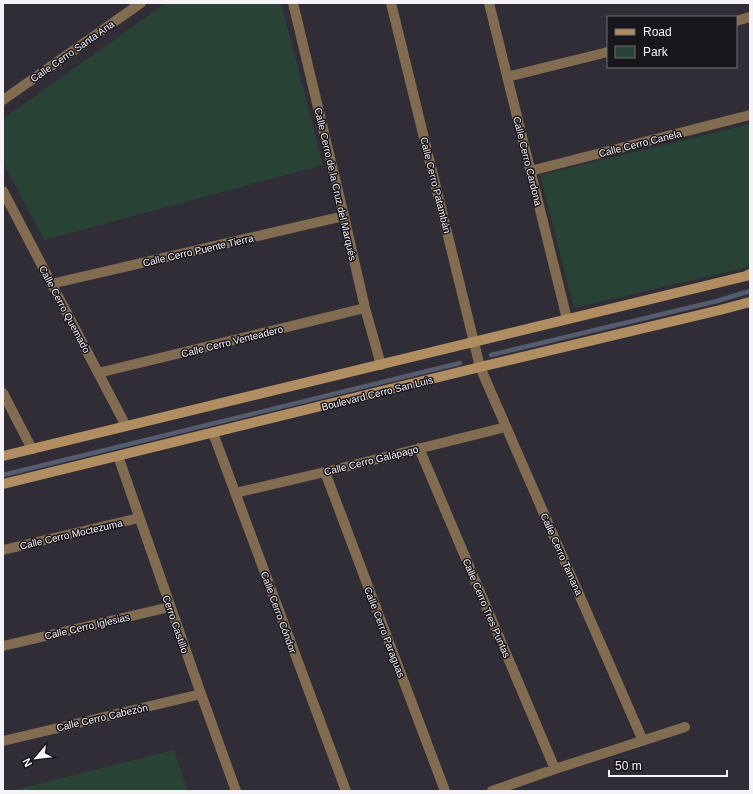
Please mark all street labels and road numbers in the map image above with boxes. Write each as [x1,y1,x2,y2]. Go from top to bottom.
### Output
street label: Calle Cerro Santa Ana [28,18,117,84]
street label: Calle Cerro de la Cruz del Marqués [313,107,359,262]
street label: Calle Cerro Cardona [511,115,544,207]
street label: Calle Cerro Canela [598,128,683,159]
street label: Calle Cerro Patambán [418,136,453,234]
street label: Calle Cerro Puente Tierra [142,232,255,269]
street label: Calle Cerro Quemado [37,264,92,355]
street label: Calle Cerro Venteadero [180,323,285,359]
street label: Boulevard Cerro San Luis [320,374,434,413]
street label: Calle Cerro Galápago [323,443,420,478]
street label: Calle Cerro Tamana [538,511,585,597]
street label: Calle Cerro Moctezuma [19,517,124,552]
street label: Calle Cerro Tres Puntas [461,557,512,659]
street label: Calle Cerro Cóndor [259,570,299,655]
street label: Calle Cerro Paraguas [362,585,407,679]
street label: Cerro Castillo [160,594,191,655]
street label: Calle Cerro Iglesias [43,611,131,642]
street label: Calle Cerro Cabezón [55,702,149,733]

